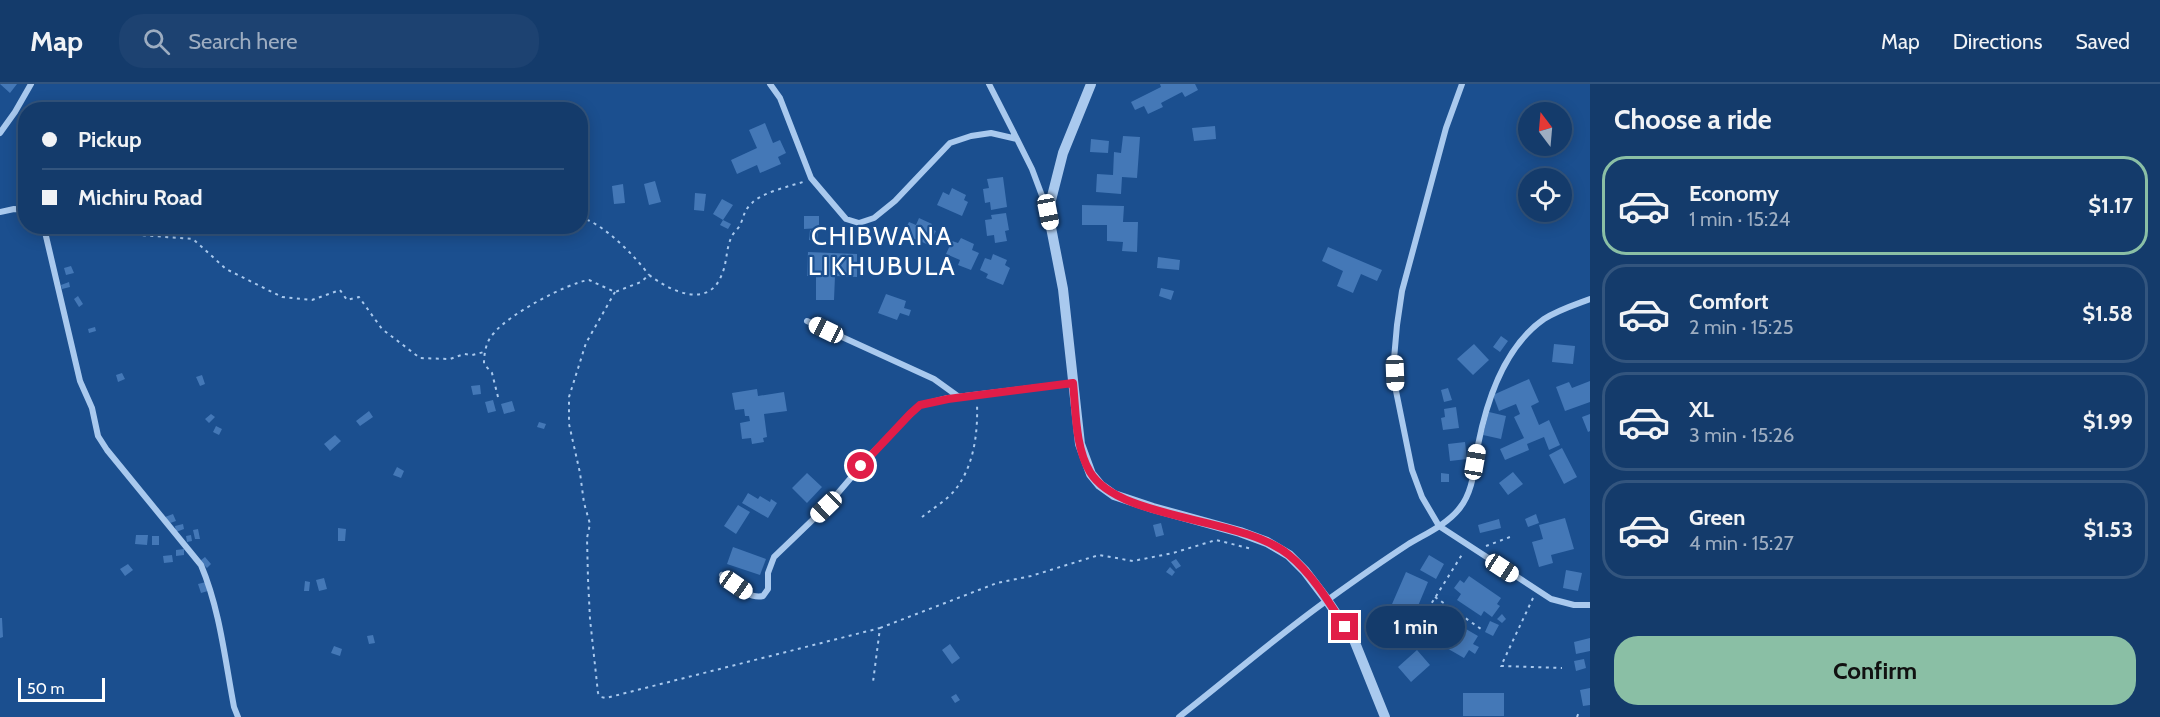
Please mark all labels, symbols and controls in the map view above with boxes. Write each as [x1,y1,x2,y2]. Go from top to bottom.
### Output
search box [119,14,539,68]
text: Map [30,24,83,58]
icon: search [140,25,173,58]
text: Search here [188,28,297,55]
text: Map [1881,29,1920,54]
text: Directions [1953,29,2042,54]
text: Saved [2075,29,2130,54]
north arrow [1518,102,1572,156]
map controls [1518,102,1572,222]
text: Choose a ride [1614,103,1772,136]
text: Pickup [78,126,142,153]
button: locate [1518,168,1572,222]
icon: car [1617,179,1671,233]
text: Economy [1689,180,1779,207]
text: Michiru Road [78,184,203,211]
text: $1.17 [2088,192,2133,219]
car [1036,193,1060,231]
text: 1 min · 15:24 [1689,207,1790,231]
district label: CHIBWANA LIKHUBULA [808,220,956,282]
icon: car [1617,287,1671,341]
text: Comfort [1689,288,1768,315]
text: $1.58 [2082,300,2133,327]
car [806,314,846,346]
text: 2 min · 15:25 [1689,315,1794,339]
car [1385,355,1405,391]
icon: car [1617,395,1671,449]
text: XL [1689,396,1714,423]
text: $1.99 [2083,408,2133,435]
text: 3 min · 15:26 [1689,423,1794,447]
car [1463,443,1487,481]
route start [847,452,874,479]
car [807,488,845,526]
icon: car [1617,503,1671,557]
text: Green [1689,504,1745,531]
text: $1.53 [2084,516,2133,543]
text: 4 min · 15:27 [1689,531,1794,555]
car [1482,551,1522,585]
car [716,567,756,603]
callout: 1 min [1366,606,1465,648]
route end [1331,613,1358,640]
text: 1 min [1393,615,1438,639]
button: Confirm [1614,636,2136,705]
scale bar [18,675,105,702]
text: 50 m [27,679,64,698]

